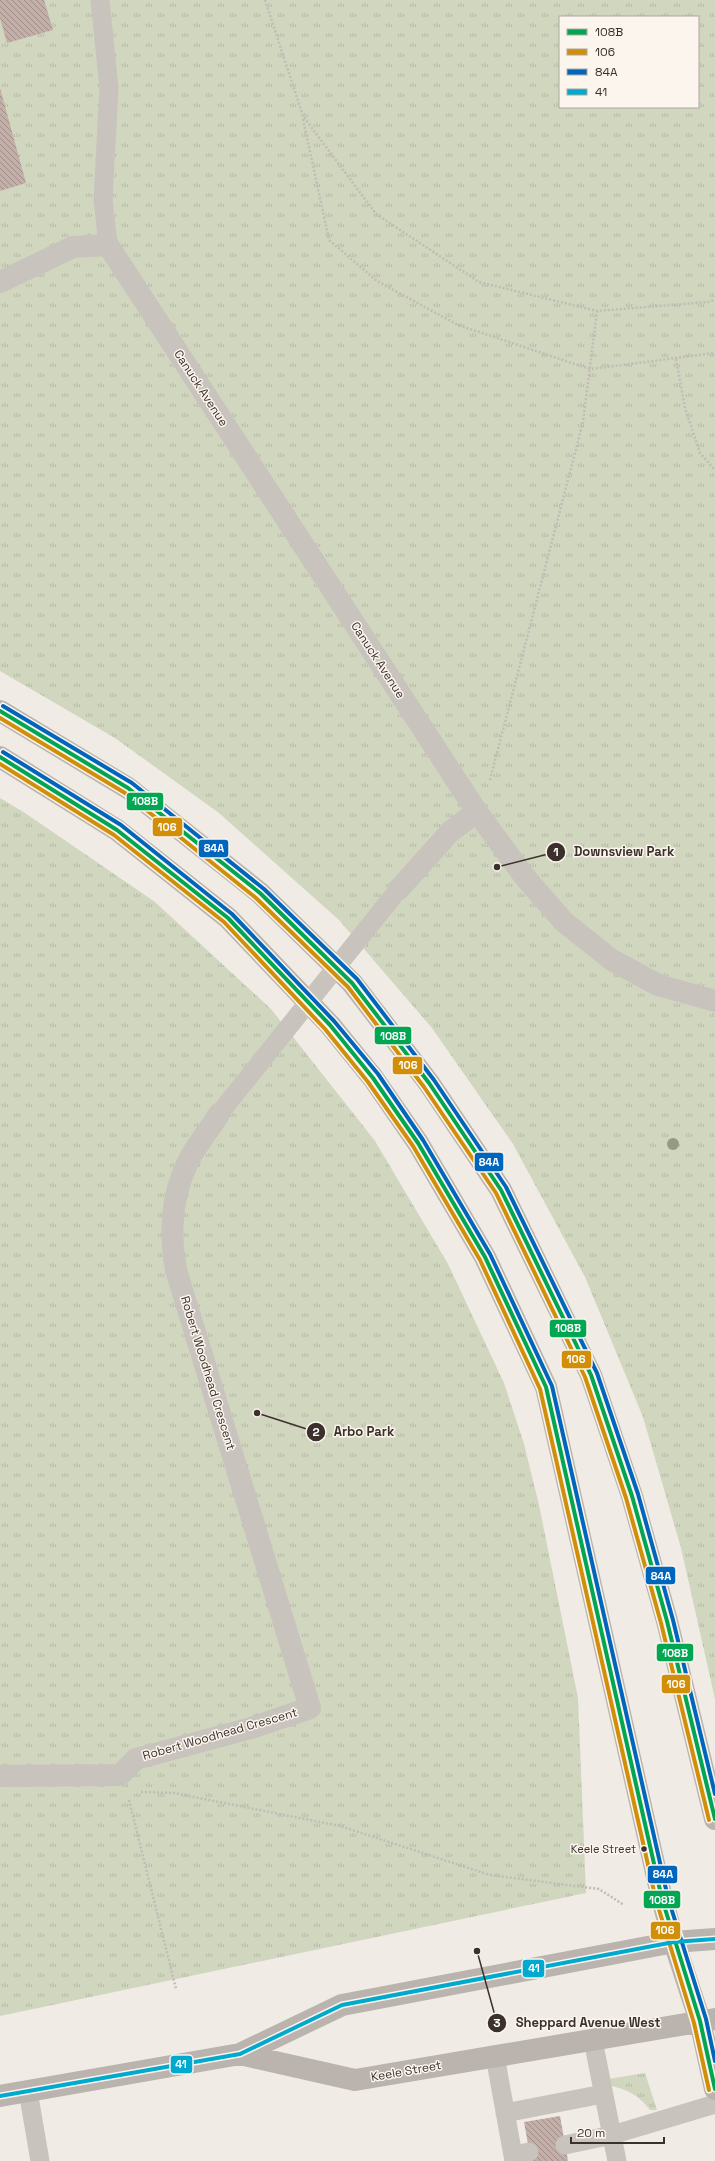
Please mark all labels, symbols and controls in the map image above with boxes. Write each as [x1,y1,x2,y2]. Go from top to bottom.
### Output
legend [559,16,699,108]
text: 108B [595,24,623,40]
text: 106 [595,44,615,60]
text: 84A [595,64,618,80]
text: 41 [595,84,607,100]
street label: Canuck Avenue [170,347,232,429]
street label: Canuck Avenue [347,619,409,701]
line badge: 108B [126,792,164,811]
text: 108B [132,794,158,808]
line badge: 106 [152,817,183,837]
text: 106 [158,820,177,834]
line badge: 84A [198,839,229,858]
callout: Downsview Park [546,839,682,864]
text: 84A [204,841,224,855]
text: Downsview Park [574,843,675,860]
text: 1 [553,844,559,860]
line badge: 108B [374,1026,412,1045]
text: 108B [380,1029,406,1043]
line badge: 106 [392,1056,423,1075]
text: 106 [399,1058,418,1072]
line badge: 84A [474,1152,504,1172]
text: 84A [479,1155,499,1169]
street label: Robert Woodhead Crescent [177,1294,239,1452]
line badge: 108B [549,1319,587,1338]
text: 108B [555,1321,581,1335]
line badge: 106 [561,1350,592,1369]
text: 106 [567,1352,586,1366]
callout: Arbo Park [306,1419,402,1444]
text: Arbo Park [334,1423,395,1440]
text: 2 [312,1424,320,1440]
line badge: 84A [645,1566,676,1585]
text: 84A [651,1569,671,1583]
line badge: 108B [656,1643,694,1662]
text: 108B [662,1646,688,1660]
line badge: 106 [661,1674,691,1694]
text: 106 [667,1677,686,1691]
street label: Robert Woodhead Crescent [141,1704,299,1764]
place label: Keele Street [571,1842,636,1856]
marker: Keele Street [639,1844,649,1854]
line badge: 84A [647,1865,678,1884]
text: 84A [653,1867,673,1881]
line badge: 108B [643,1890,681,1909]
text: 108B [649,1893,675,1907]
line badge: 106 [650,1921,681,1940]
text: 106 [656,1923,675,1937]
line badge: 41 [522,1959,545,1978]
text: 41 [528,1961,540,1975]
callout: Sheppard Avenue West [487,2010,668,2035]
text: Sheppard Avenue West [516,2014,660,2031]
text: 3 [493,2015,501,2031]
line badge: 41 [170,2055,193,2074]
text: 41 [175,2057,187,2071]
street label: Keele Street [370,2057,442,2085]
scale bar [571,2119,664,2145]
text: 20 m [577,2125,605,2141]

